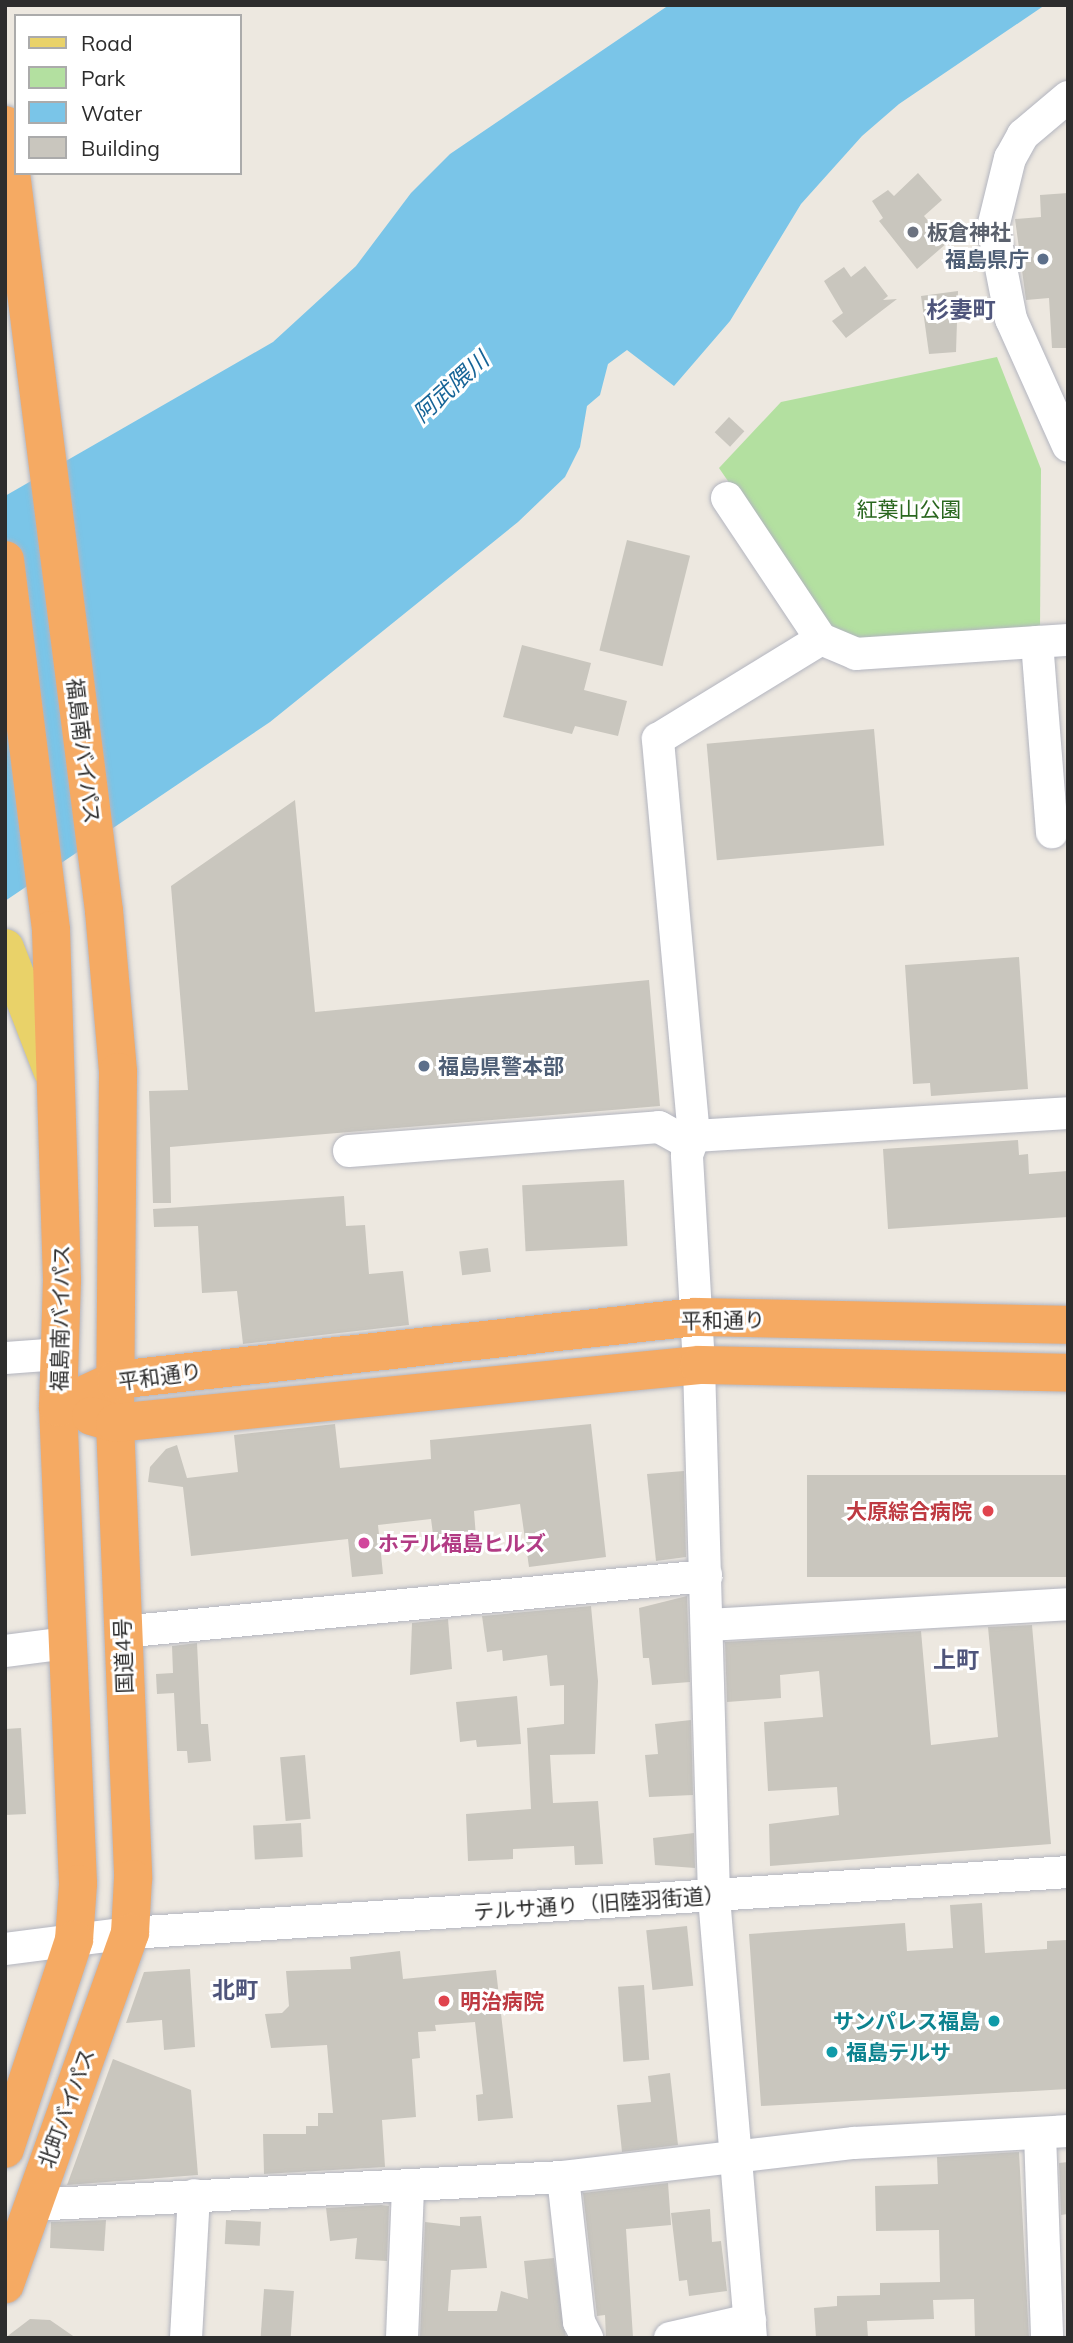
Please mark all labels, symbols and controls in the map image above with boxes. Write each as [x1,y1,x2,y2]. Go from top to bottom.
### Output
legend [14,14,242,175]
text: Road [81,30,132,56]
text: Park [81,65,125,91]
text: Water [81,100,142,126]
text: Building [81,135,160,161]
place label: 板倉神社 [927,219,1011,245]
marker: 板倉神社 [905,224,921,240]
place label: 福島県庁 [945,246,1029,272]
marker: 福島県庁 [1035,251,1051,267]
district label: 杉妻町 [927,296,995,324]
water label: 阿武隈川 [408,346,494,428]
park label: 紅葉山公園 [857,496,961,522]
street label: 福島南バイパス [63,677,105,825]
place label: 福島県警本部 [438,1053,564,1079]
marker: 福島県警本部 [416,1058,432,1074]
street label: 福島南バイパス [46,1244,74,1392]
street label: 平和通り [681,1307,765,1333]
street label: 平和通り [117,1358,203,1394]
place label: 大原綜合病院 [846,1498,972,1524]
marker: 大原綜合病院 [978,1501,998,1521]
place label: ホテル福島ヒルズ [378,1530,546,1556]
marker: ホテル福島ヒルズ [356,1535,372,1551]
street label: 国道4号 [109,1618,137,1694]
district label: 上町 [933,1646,979,1674]
street label: テルサ通り（旧陸羽街道） [472,1882,726,1924]
district label: 北町 [212,1976,258,2004]
place label: 明治病院 [460,1988,544,2014]
marker: 明治病院 [434,1991,454,2011]
place label: サンパレス福島 [833,2008,980,2034]
marker: サンパレス福島 [986,2013,1002,2029]
place label: 福島テルサ [846,2039,951,2065]
street label: 北町バイパス [33,2044,99,2172]
marker: 福島テルサ [824,2044,840,2060]

